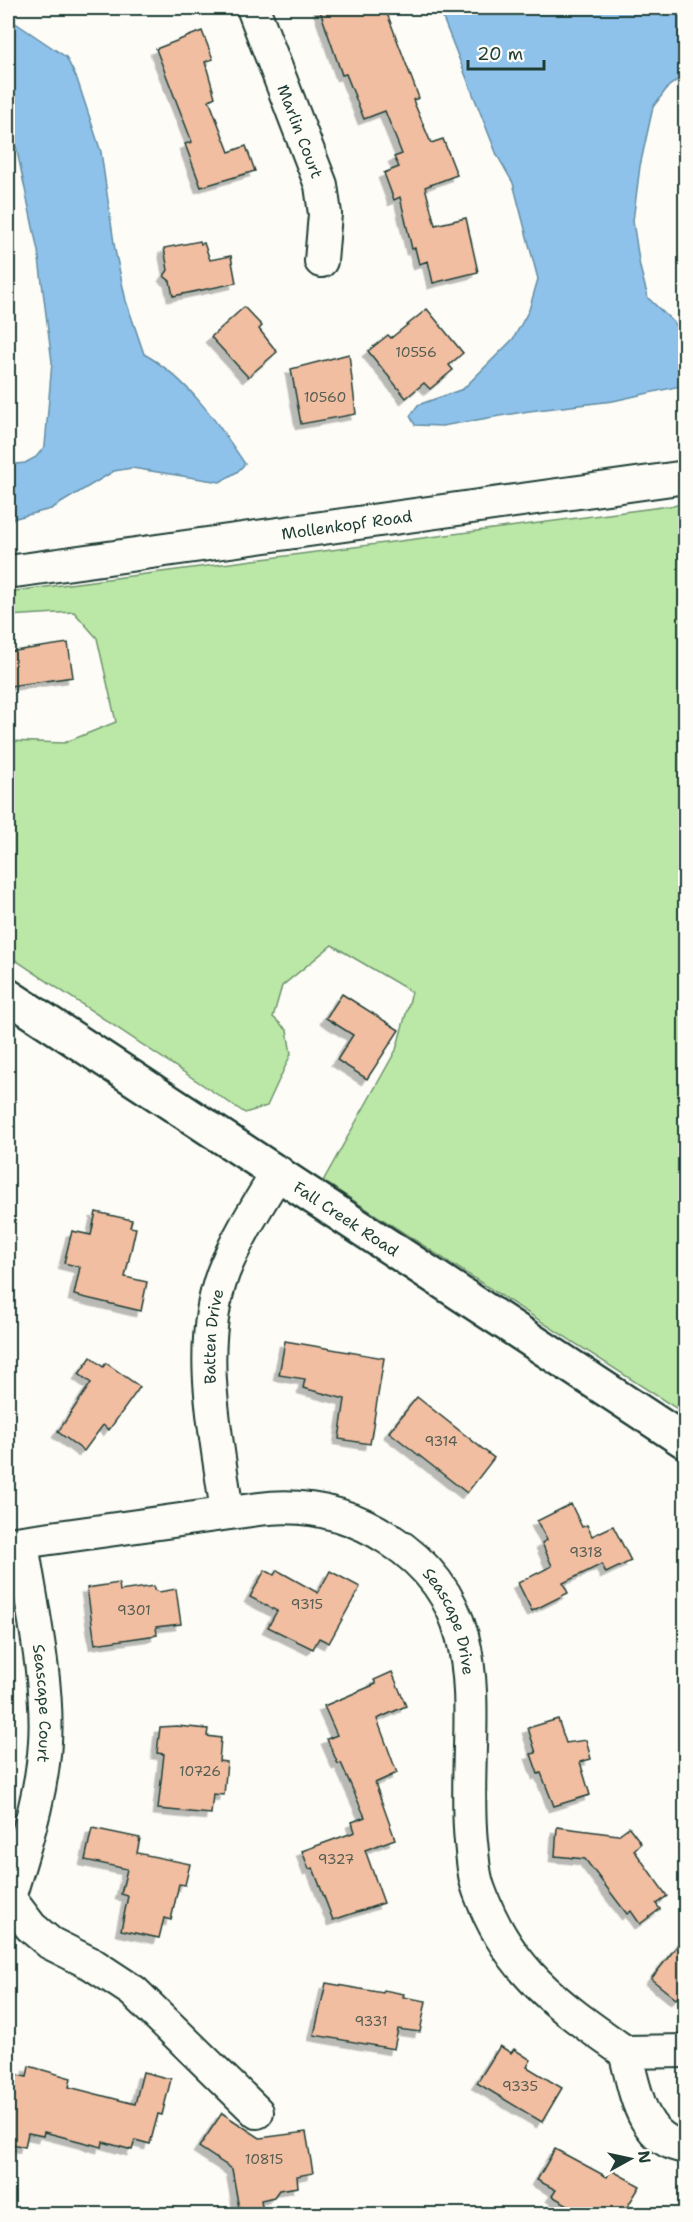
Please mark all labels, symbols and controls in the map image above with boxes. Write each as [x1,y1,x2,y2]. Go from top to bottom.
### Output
scale bar [468,33,544,71]
text: 20 m [477,42,523,66]
street label: Marlin Court [273,81,328,181]
house number: 10556 [395,343,437,361]
house number: 10560 [304,388,346,406]
street label: Mollenkopf Road [280,505,413,544]
street label: Fall Creek Road [290,1176,403,1261]
street label: Batten Drive [199,1286,228,1385]
house number: 9314 [424,1432,458,1450]
house number: 9318 [569,1543,603,1561]
street label: Seascape Drive [418,1563,479,1676]
house number: 9315 [291,1595,323,1613]
house number: 9301 [117,1601,151,1619]
street label: Seascape Court [28,1643,56,1764]
house number: 10726 [179,1762,221,1780]
house number: 9327 [318,1850,354,1868]
house number: 9331 [355,2012,387,2030]
house number: 9335 [502,2077,538,2095]
north arrow [600,2129,660,2189]
text: N [633,2149,656,2165]
house number: 10815 [245,2150,283,2168]

